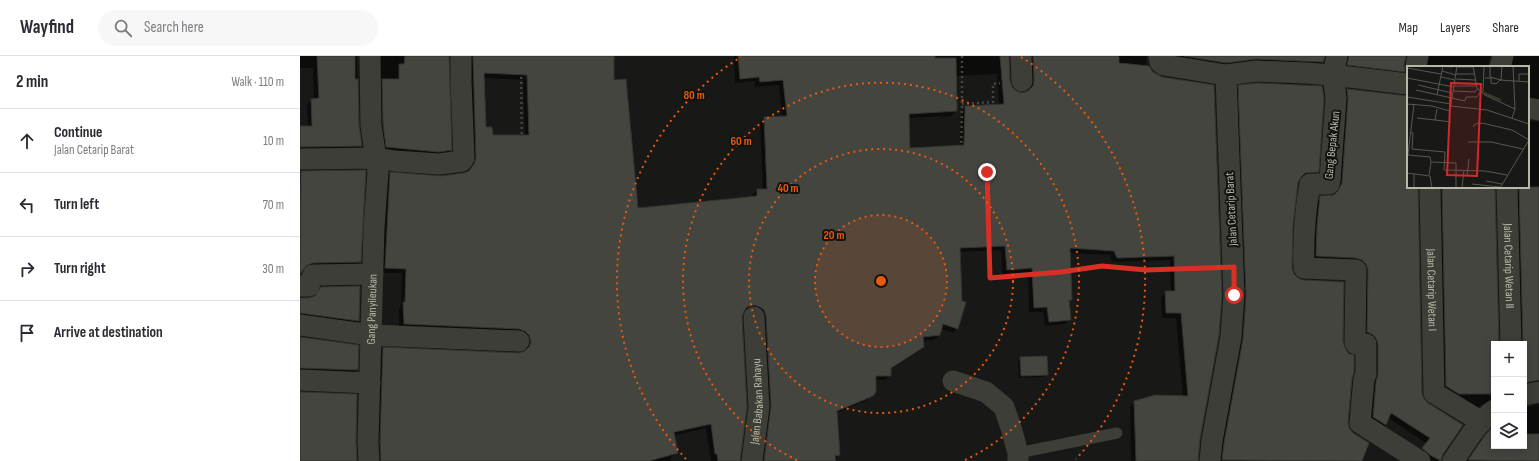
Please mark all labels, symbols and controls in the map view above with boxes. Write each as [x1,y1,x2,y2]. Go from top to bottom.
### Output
search box [98,10,378,46]
text: Wayfind [20,16,74,39]
icon: search [112,17,134,39]
text: Search here [144,18,204,37]
text: Map [1398,19,1418,36]
text: Layers [1440,19,1470,36]
text: Share [1492,19,1519,36]
inset map [1407,66,1529,188]
text: 2 min [16,72,48,92]
text: Walk · 110 m [231,74,284,90]
text: 80 m [683,88,705,103]
street label: Gang Bepak Akun [1321,110,1344,180]
text: Continue [54,123,103,142]
icon: ahead [16,130,38,152]
text: 10 m [263,133,284,149]
text: 60 m [730,134,752,149]
text: Jalan Cetarip Barat [54,142,134,158]
route end [978,163,996,181]
street label: Jalan Cetarip Barat [1222,171,1241,247]
text: 40 m [777,181,799,196]
icon: left [16,194,38,216]
text: Turn left [54,195,99,214]
text: 70 m [263,197,284,213]
street label: Jalan Cetarip Wetan II [1500,222,1517,309]
text: 20 m [824,228,844,243]
street label: Jalan Cetarip Wetan I [1423,248,1440,331]
icon: right [16,258,38,280]
text: Turn right [54,259,106,278]
text: 30 m [262,261,284,277]
street label: Gang Panyileukan [364,274,381,344]
centre of rings [874,274,888,288]
route start [1225,286,1243,304]
icon: arrive [16,322,38,344]
text: Arrive at destination [54,323,163,342]
map controls [1491,341,1527,449]
button: + [1491,341,1527,377]
street label: Jalan Babakan Rahayu [747,358,767,446]
button: − [1491,377,1527,413]
button: layers [1491,413,1527,449]

